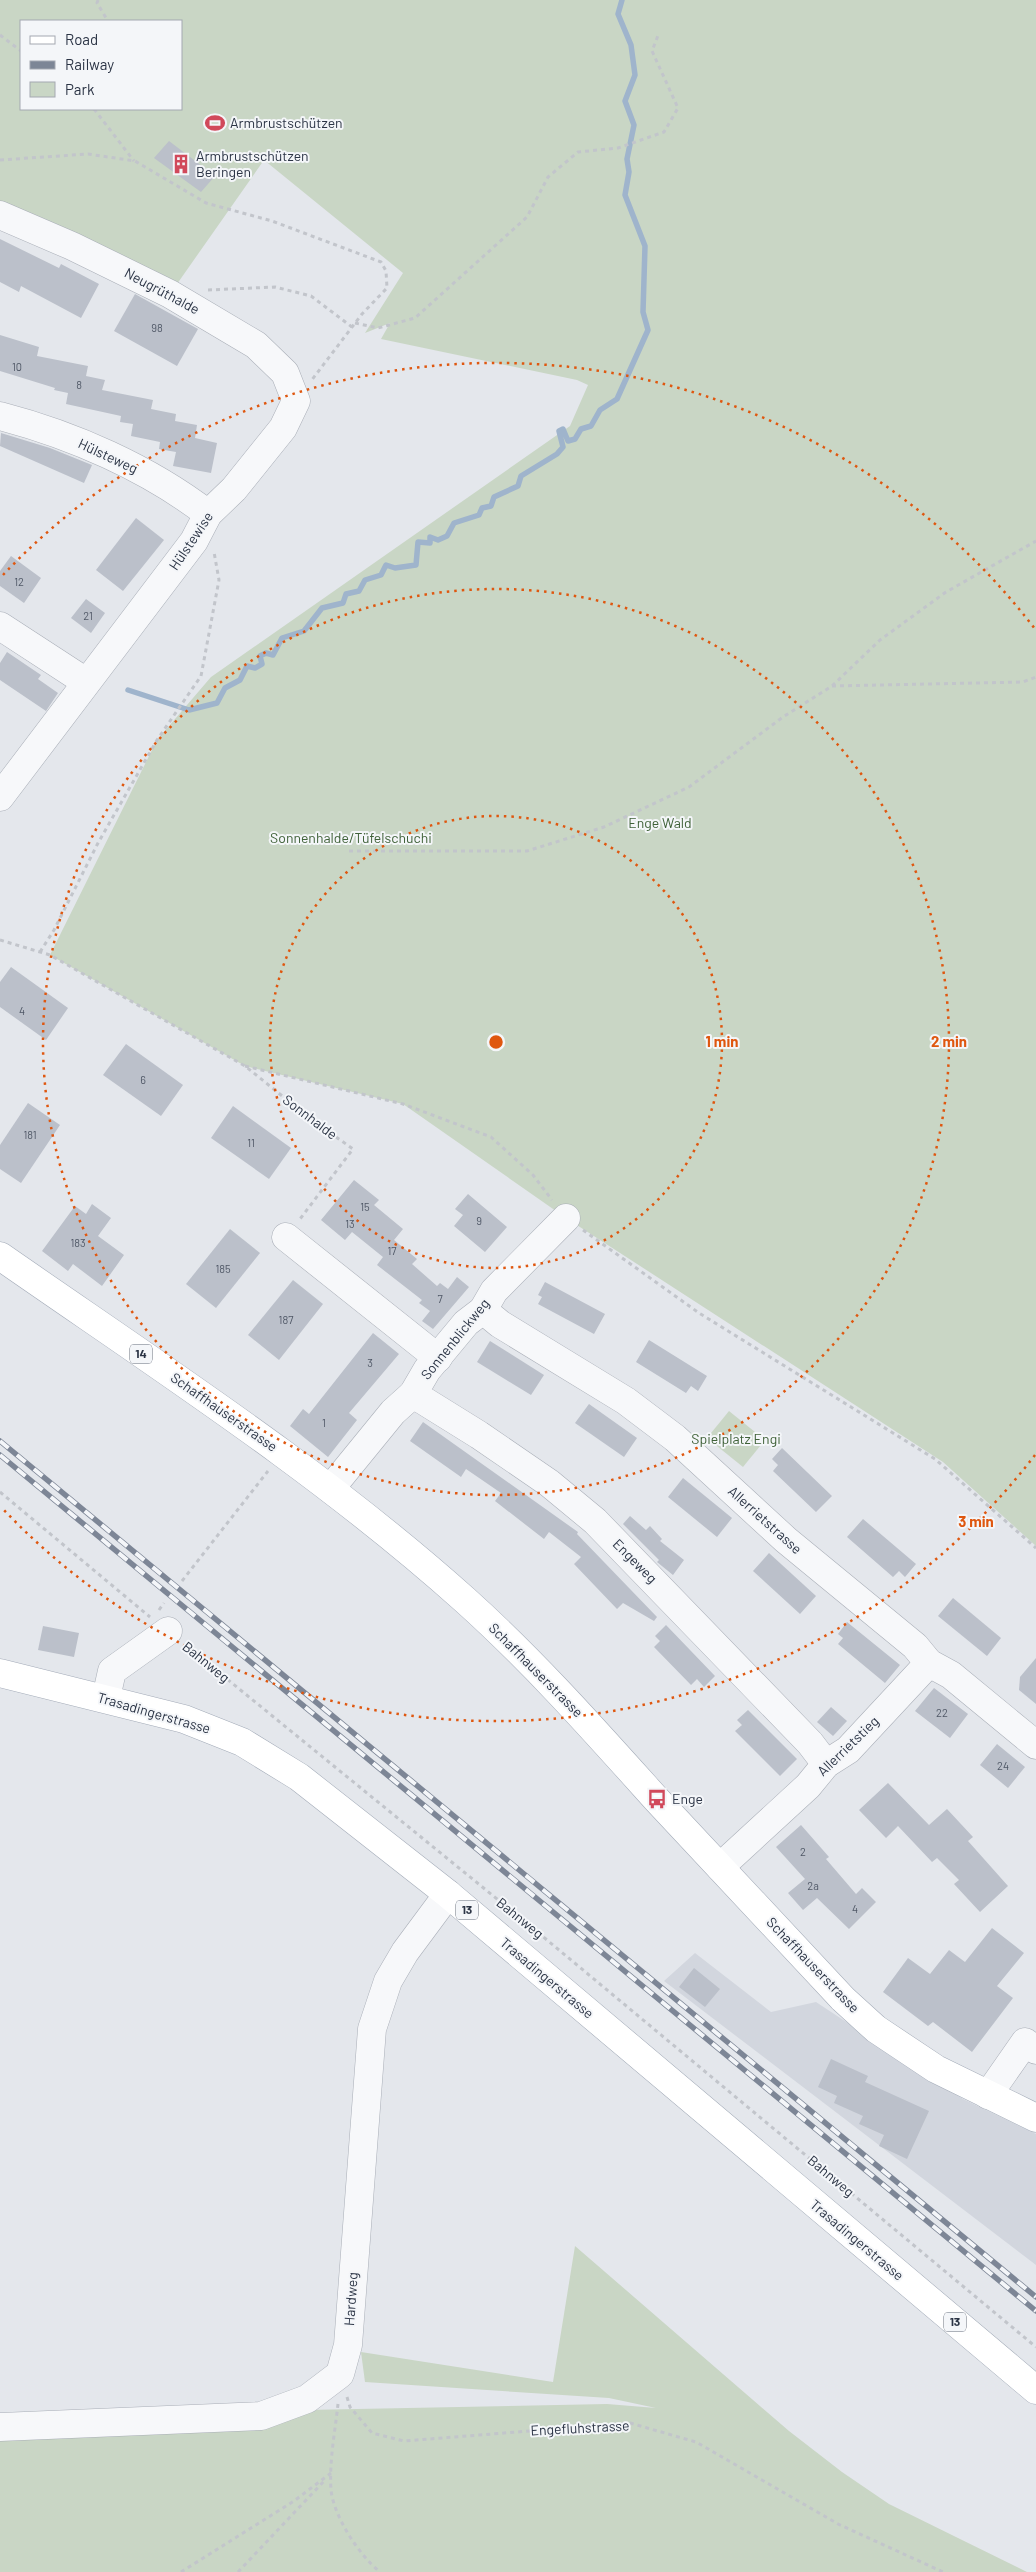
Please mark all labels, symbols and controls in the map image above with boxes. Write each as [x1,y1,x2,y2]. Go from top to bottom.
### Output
legend [20,20,182,110]
text: Road [65,30,98,48]
text: Railway [65,55,114,73]
text: Park [65,80,95,98]
sports icon: Armbrustschützen [204,112,226,134]
place label: Armbrustschützen [230,114,343,131]
place label: Armbrustschützen Beringen [196,147,309,180]
building icon: Armbrustschützen Beringen [170,153,192,175]
street label: Neugrüthalde [122,264,203,317]
house number: 98 [151,321,163,334]
house number: 10 [12,360,22,373]
house number: 8 [76,378,82,391]
street label: Hülsteweg [76,434,141,477]
street label: Hülstewise [165,508,216,573]
house number: 12 [14,575,24,588]
house number: 21 [83,609,93,622]
park label: Enge Wald [628,814,692,831]
park label: Sonnenhalde/Tüfelschuchi [270,829,432,846]
house number: 4 [19,1004,25,1017]
text: 1 min [706,1032,738,1050]
text: 2 min [931,1032,967,1050]
centre of rings [487,1033,505,1051]
house number: 6 [140,1073,146,1086]
street label: Sonnhalde [280,1091,341,1143]
house number: 181 [23,1128,37,1141]
house number: 11 [247,1136,255,1149]
house number: 15 [360,1200,370,1213]
house number: 9 [476,1214,482,1227]
house number: 13 [345,1217,355,1230]
house number: 183 [70,1236,86,1249]
house number: 17 [387,1244,397,1257]
house number: 185 [215,1262,231,1275]
house number: 7 [437,1292,443,1305]
street label: Sonnenblickweg [417,1295,492,1383]
house number: 187 [279,1313,293,1326]
road number: 14 [130,1345,152,1364]
house number: 3 [367,1356,373,1369]
street label: Schaffhauserstrasse [168,1368,281,1455]
house number: 1 [322,1416,326,1429]
park label: Spielplatz Engi [691,1430,781,1447]
street label: Allerrietstrasse [725,1482,806,1557]
text: 3 min [958,1512,994,1530]
street label: Engeweg [610,1535,661,1586]
street label: Schaffhauserstrasse [486,1619,587,1720]
street label: Bahnweg [179,1638,233,1686]
street label: Trasadingerstrasse [96,1688,213,1737]
house number: 22 [936,1706,948,1719]
street label: Allerrietstieg [813,1712,882,1779]
house number: 24 [997,1759,1009,1772]
bus stop icon: Enge [646,1788,668,1810]
place label: Enge [672,1790,703,1807]
house number: 2 [800,1845,806,1858]
house number: 2a [807,1879,819,1892]
street label: Bahnweg [493,1894,547,1942]
road number: 13 [456,1900,478,1920]
house number: 4 [852,1902,858,1915]
street label: Schaffhauserstrasse [763,1913,863,2016]
street label: Trasadingerstrasse [497,1934,598,2022]
street label: Bahnweg [805,2151,858,2200]
street label: Trasadingerstrasse [807,2196,908,2284]
street label: Hardweg [340,2272,361,2326]
road number: 13 [944,2312,966,2332]
street label: Engefluhstrasse [530,2416,630,2439]

